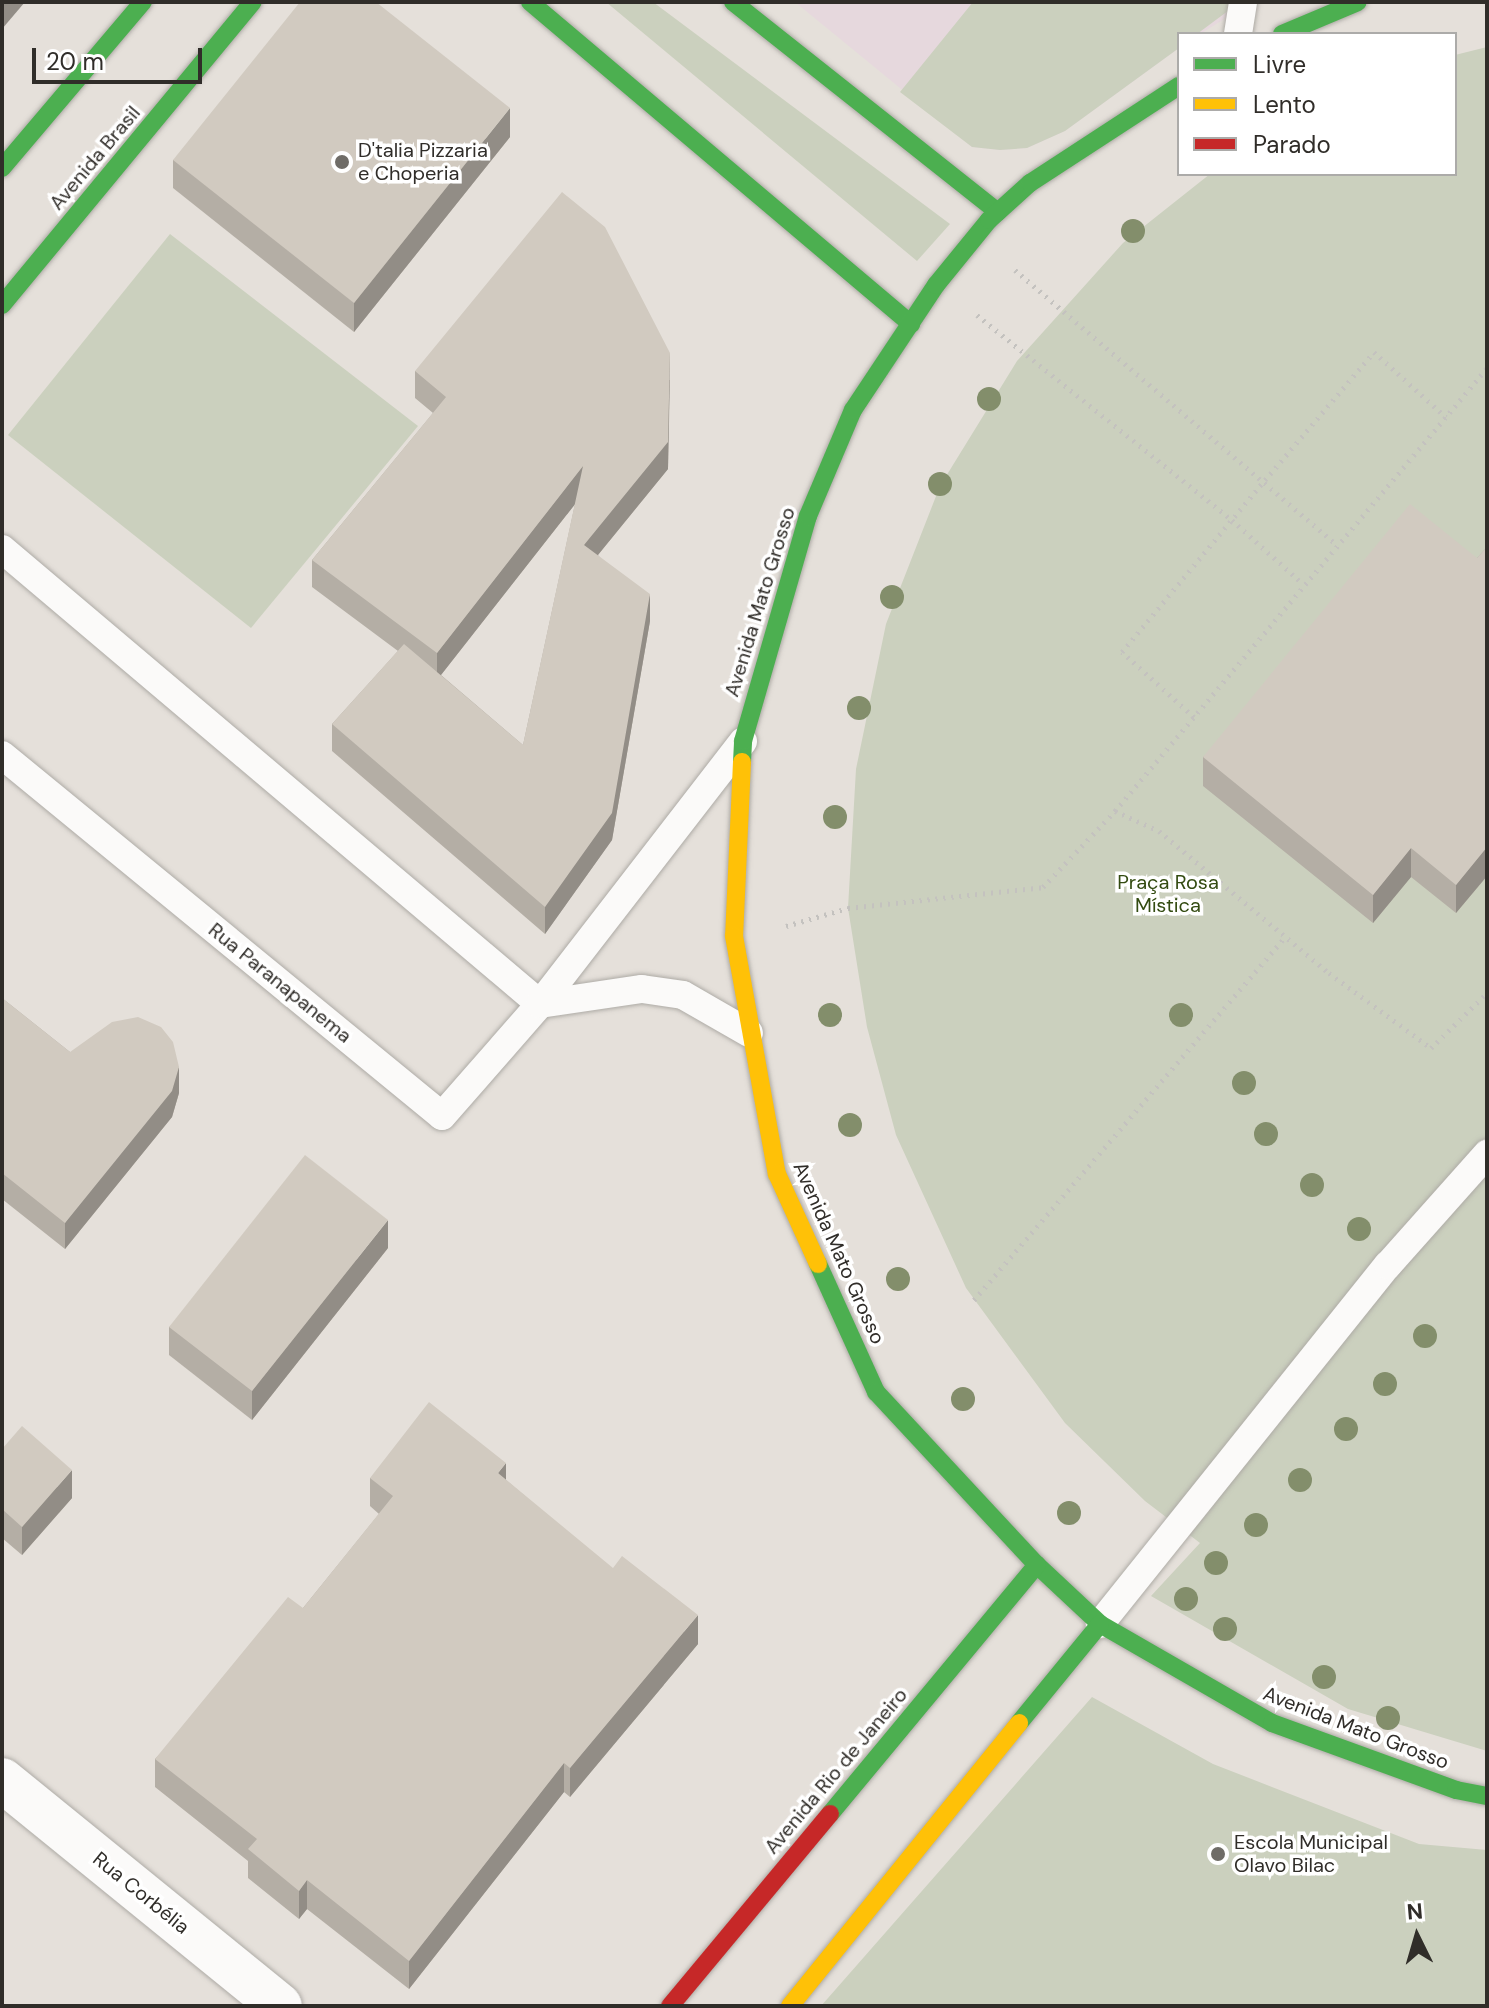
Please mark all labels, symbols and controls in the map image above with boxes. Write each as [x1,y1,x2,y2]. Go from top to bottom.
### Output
scale bar [36,32,206,82]
legend [1177,32,1457,176]
text: 20 m [46,46,104,77]
text: Livre [1253,49,1306,80]
text: Lento [1253,89,1316,120]
street label: Avenida Brasil [45,101,145,215]
text: Parado [1253,129,1331,160]
place label: D'talia Pizzaria e Choperia [358,138,488,185]
marker: D'talia Pizzaria e Choperia [333,153,351,171]
street label: Avenida Mato Grosso [720,504,800,700]
park label: Praça Rosa Mística [1117,870,1219,917]
street label: Rua Paranapanema [204,918,356,1048]
street label: Avenida Mato Grosso [788,1158,890,1348]
street label: Avenida Mato Grosso [1260,1682,1452,1774]
street label: Avenida Rio de Janeiro [760,1683,912,1859]
place label: Escola Municipal Olavo Bilac [1234,1830,1388,1877]
marker: Escola Municipal Olavo Bilac [1209,1845,1227,1863]
street label: Rua Corbélia [88,1847,194,1939]
north arrow [1377,1896,1457,1976]
text: N [1406,1896,1424,1927]

